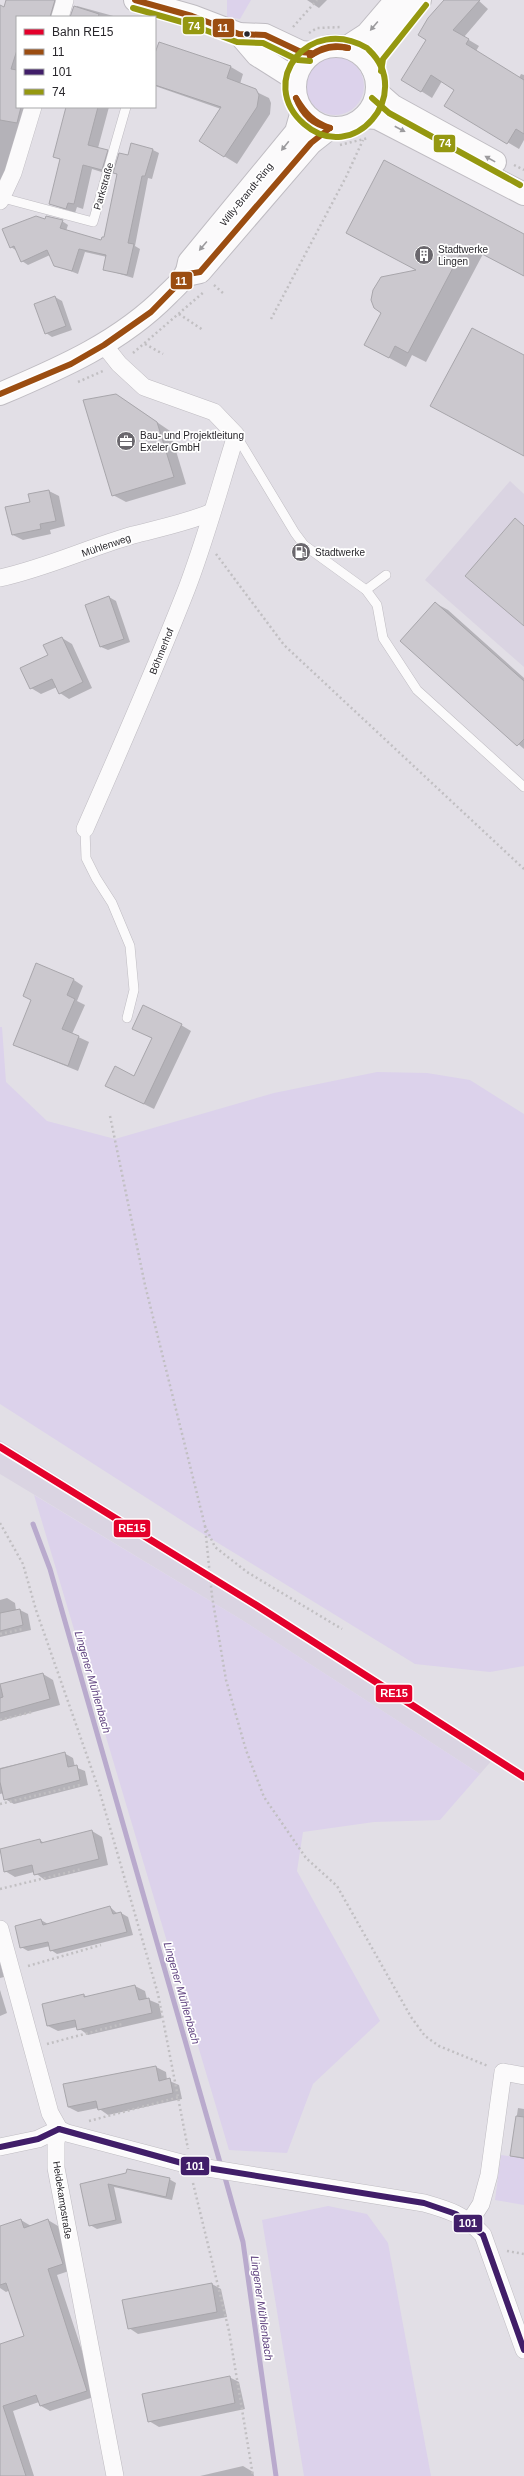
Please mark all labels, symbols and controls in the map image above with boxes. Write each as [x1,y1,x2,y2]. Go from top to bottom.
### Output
legend [16,16,156,108]
line badge: 74 [182,16,205,35]
line badge: 11 [212,18,235,38]
text: 74 [188,20,201,32]
one-way arrow [370,21,379,32]
text: 11 [217,22,229,34]
text: Bahn RE15 [52,25,114,39]
unlabelled marker [242,29,252,39]
text: 11 [52,45,65,59]
text: 101 [52,65,72,79]
text: 74 [52,85,66,99]
one-way arrow [394,126,406,132]
line badge: 74 [433,134,456,153]
text: 74 [439,137,452,149]
one-way arrow [281,140,290,151]
one-way arrow [484,156,496,163]
street label: Parkstraße [91,161,116,211]
street label: Willy-Brandt-Ring [218,161,275,228]
one-way arrow [198,241,207,251]
building icon: Stadtwerke Lingen [413,244,435,266]
place label: Stadtwerke Lingen [438,244,488,267]
line badge: 11 [170,271,193,290]
text: 11 [175,275,187,287]
office icon: Bau- und Projektleitung Exeler GmbH [115,430,137,452]
place label: Bau- und Projektleitung Exeler GmbH [140,430,244,453]
street label: Mühlenweg [80,532,132,559]
fuel station icon: Stadtwerke [290,541,312,563]
place label: Stadtwerke [315,547,365,558]
street label: Böhmerhof [147,626,176,676]
line badge: RE15 [113,1519,151,1538]
text: RE15 [118,1522,146,1534]
water label: Lingener Mühlenbach [73,1629,113,1735]
line badge: RE15 [375,1684,413,1703]
text: RE15 [380,1687,408,1699]
water label: Lingener Mühlenbach [162,1940,202,2046]
line badge: 101 [180,2156,210,2176]
street label: Heidekampstraße [51,2160,74,2240]
text: 101 [186,2160,204,2172]
line badge: 101 [453,2214,483,2233]
text: 101 [459,2217,477,2229]
water label: Lingener Mühlenbach [249,2255,275,2361]

